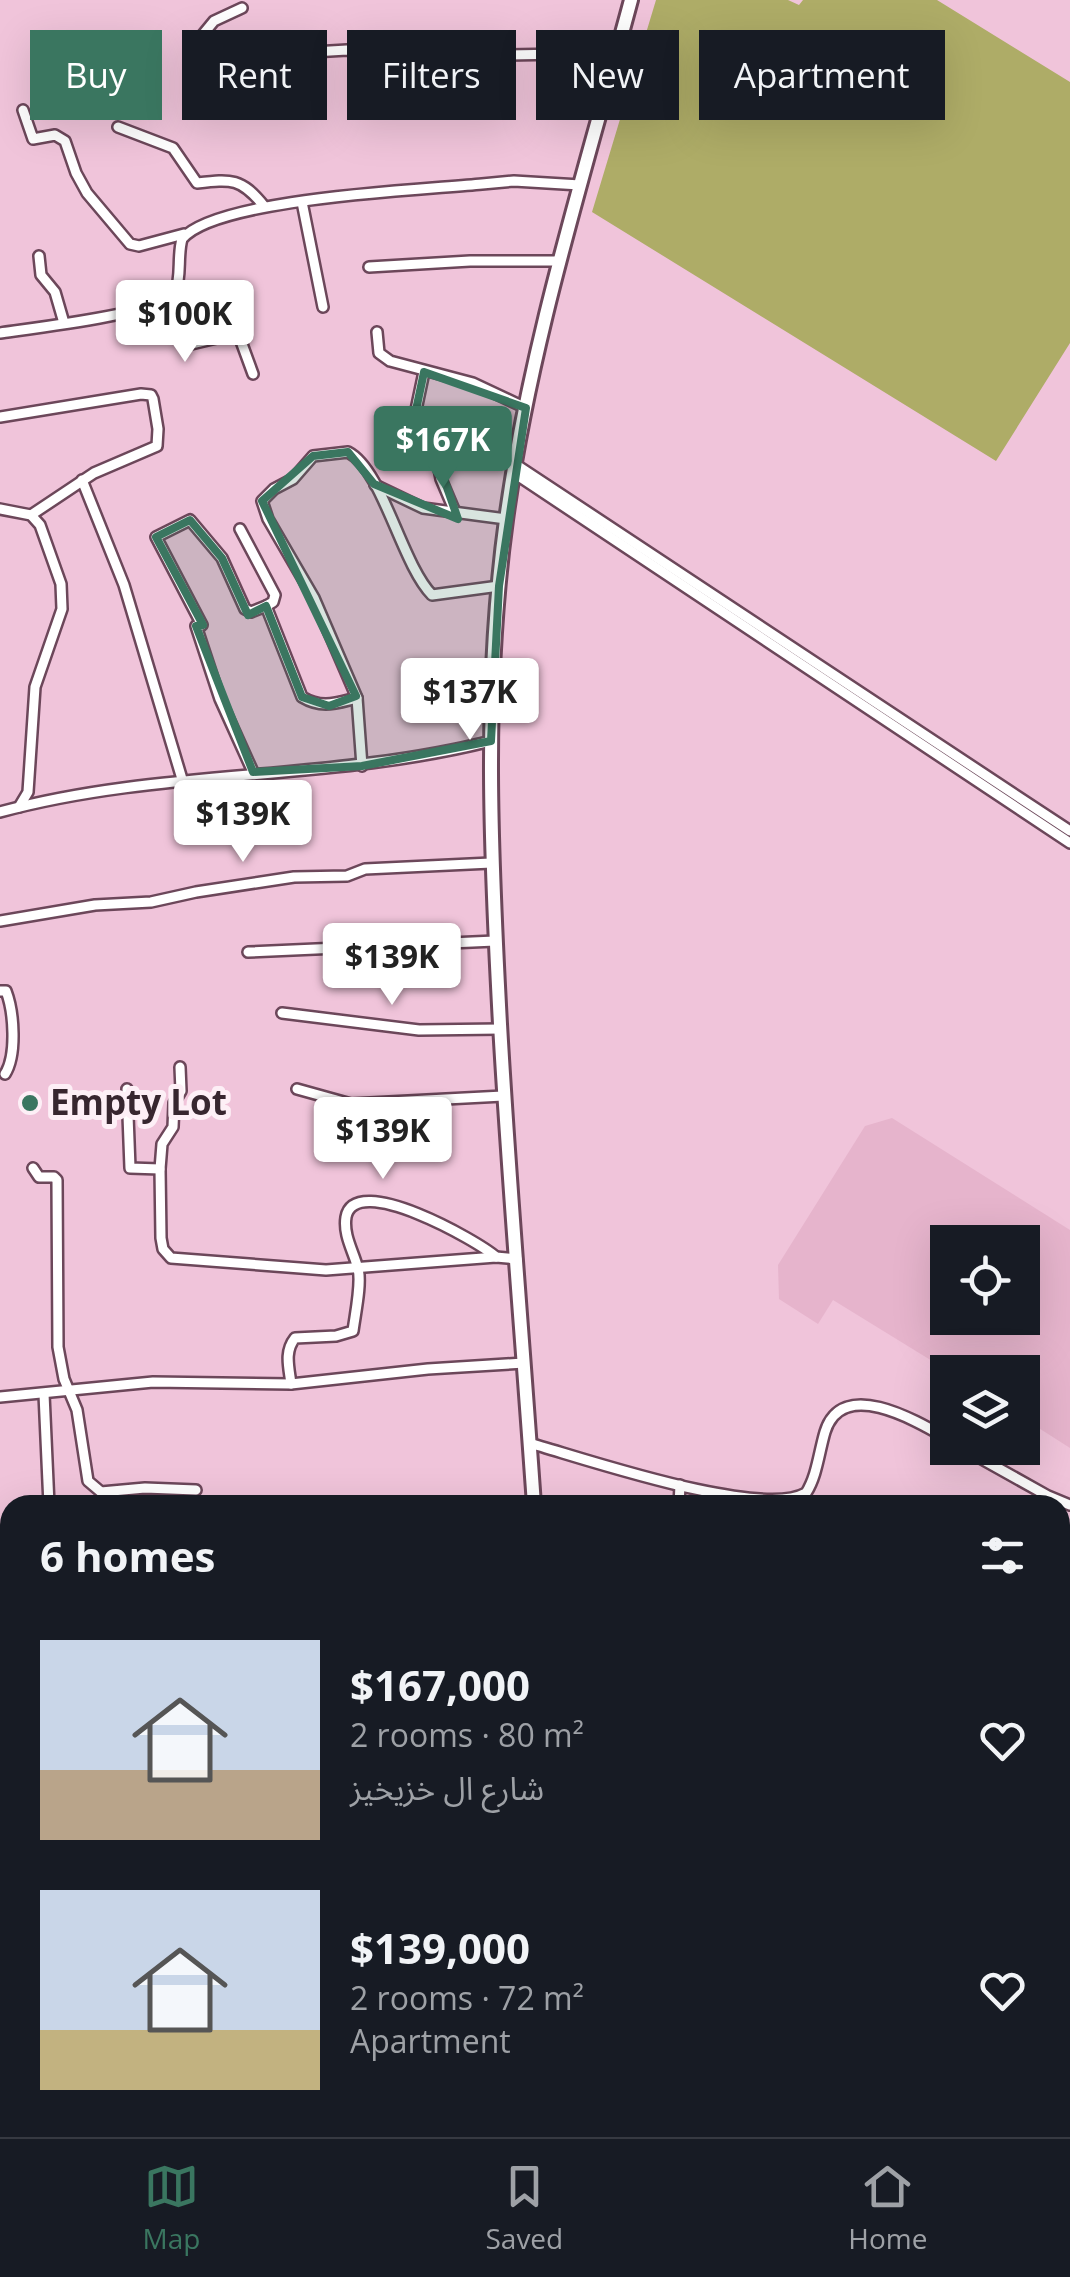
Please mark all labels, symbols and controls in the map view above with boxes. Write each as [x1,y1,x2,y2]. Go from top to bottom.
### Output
chip: Buy [30,30,162,120]
chip: Rent [182,30,327,120]
chip: Filters [347,30,516,120]
chip: New [536,30,679,120]
chip: Apartment [699,30,945,120]
pin: $100K [115,280,255,365]
text: $100K [138,291,232,334]
pin: $167K [373,406,513,491]
text: $167K [396,417,490,460]
pin: $137K [400,658,540,743]
text: $137K [423,669,517,712]
pin: $139K [173,780,313,865]
text: $139K [196,791,290,834]
pin: $139K [322,923,462,1008]
text: $139K [345,934,439,977]
place label: Empty Lot [50,1078,227,1125]
marker: Empty Lot [19,1092,41,1114]
pin: $139K [313,1097,453,1182]
text: $139K [336,1108,430,1151]
map controls [930,1225,1040,1465]
button: locate [930,1225,1040,1335]
button: layers [930,1355,1040,1465]
text: 6 homes [40,1527,215,1584]
icon: filters [975,1528,1030,1583]
text: $167,000 [350,1656,530,1713]
icon: home [120,1680,240,1800]
text: 2 rooms · 80 m² [350,1713,584,1756]
icon: heart [975,1713,1030,1768]
text: شارع ال خزيخيز [350,1766,544,1809]
text: $139,000 [350,1919,530,1976]
icon: home [120,1930,240,2050]
icon: heart [975,1963,1030,2018]
text: 2 rooms · 72 m² [350,1976,584,2019]
text: Apartment [350,2019,511,2062]
tab: Map [143,2159,200,2257]
tab: Saved [485,2159,563,2257]
tab: Home [848,2159,927,2257]

